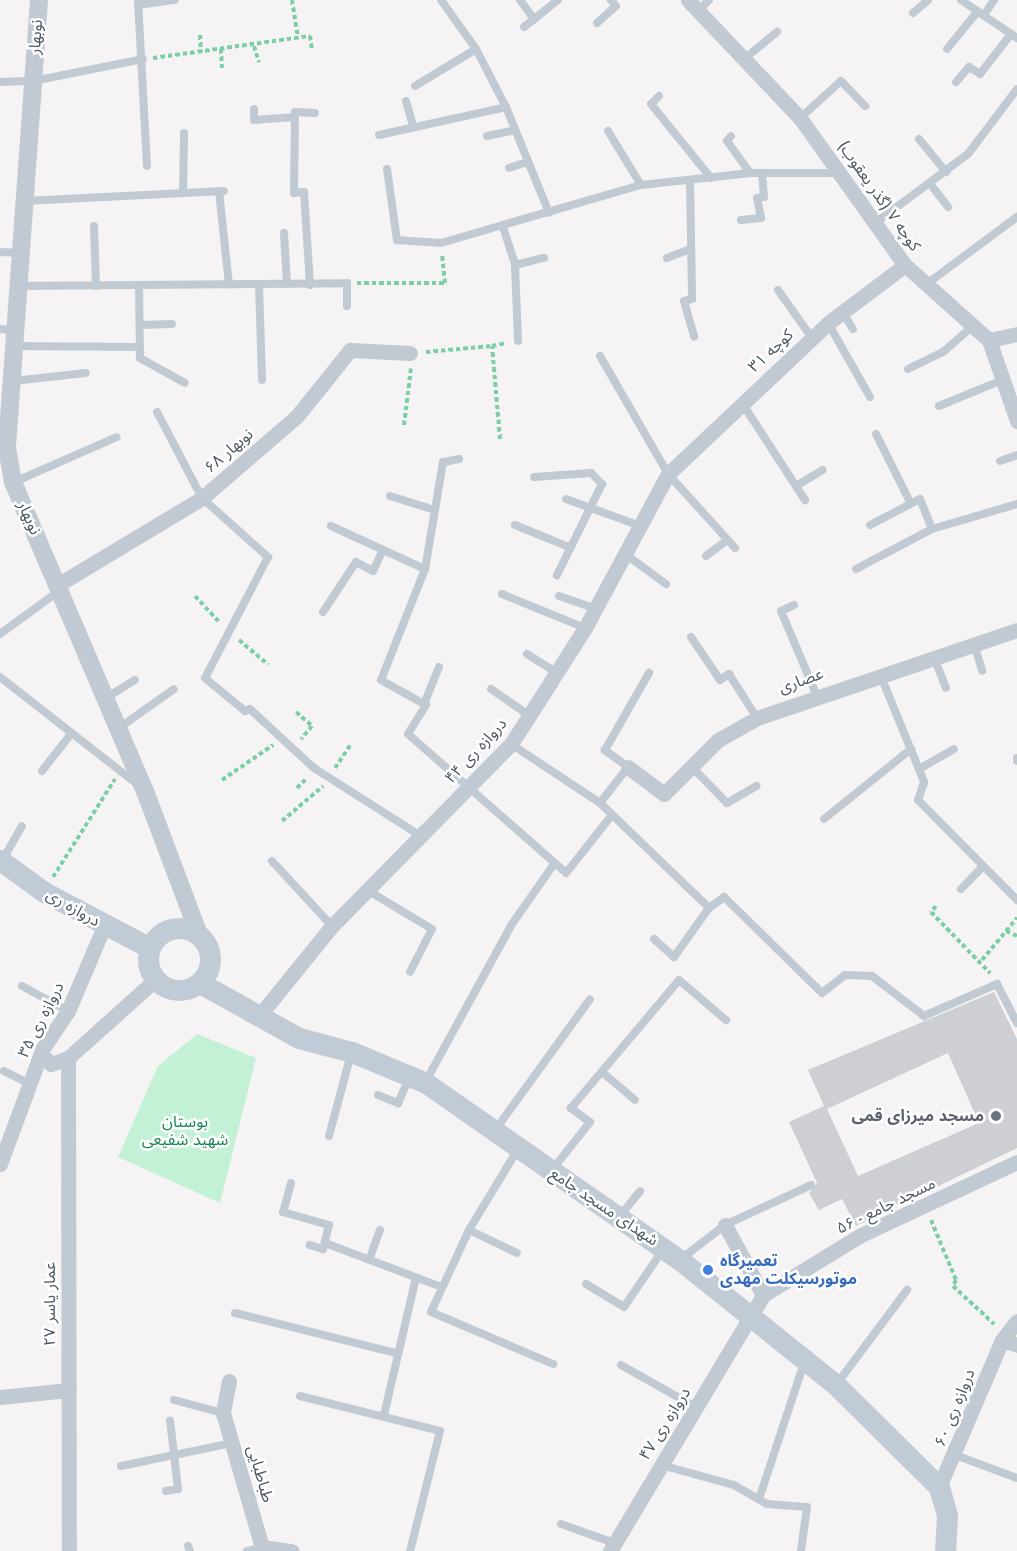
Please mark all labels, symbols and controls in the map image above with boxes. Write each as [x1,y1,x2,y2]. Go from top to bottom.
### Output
street label: نوبهار [25,19,47,55]
street label: کوچه ۷ (گذر یعقوب) [834,137,924,255]
street label: کوچه ۳۱ [745,325,797,377]
street label: نوبهار ۶۸ [201,425,257,477]
street label: نوبهار [13,498,45,538]
street label: عصاری [776,664,826,698]
street label: دروازه ری ۴۴ [441,714,511,788]
street label: دروازه ری [43,885,103,931]
street label: دروازه ری ۳۵ [14,979,68,1061]
place label: مسجد میرزای قمی [852,1106,984,1126]
marker: مسجد میرزای قمی [989,1109,1003,1123]
park label: بوستان شهید شفیعی [142,1112,228,1150]
street label: شهدای مسجد جامع [546,1164,662,1250]
street label: ۵۶ - مسجد جامع [833,1174,939,1238]
place label: تعمیرگاه موتورسیکلت مهدی [720,1251,857,1289]
street label: عمار یاسر ۲۷ [40,1262,60,1346]
marker: تعمیرگاه موتورسیکلت مهدی [701,1263,715,1277]
street label: دروازه ری ۶۰ [931,1366,979,1450]
street label: دروازه ری ۴۷ [635,1384,695,1464]
street label: طباطبایی [243,1443,277,1505]

